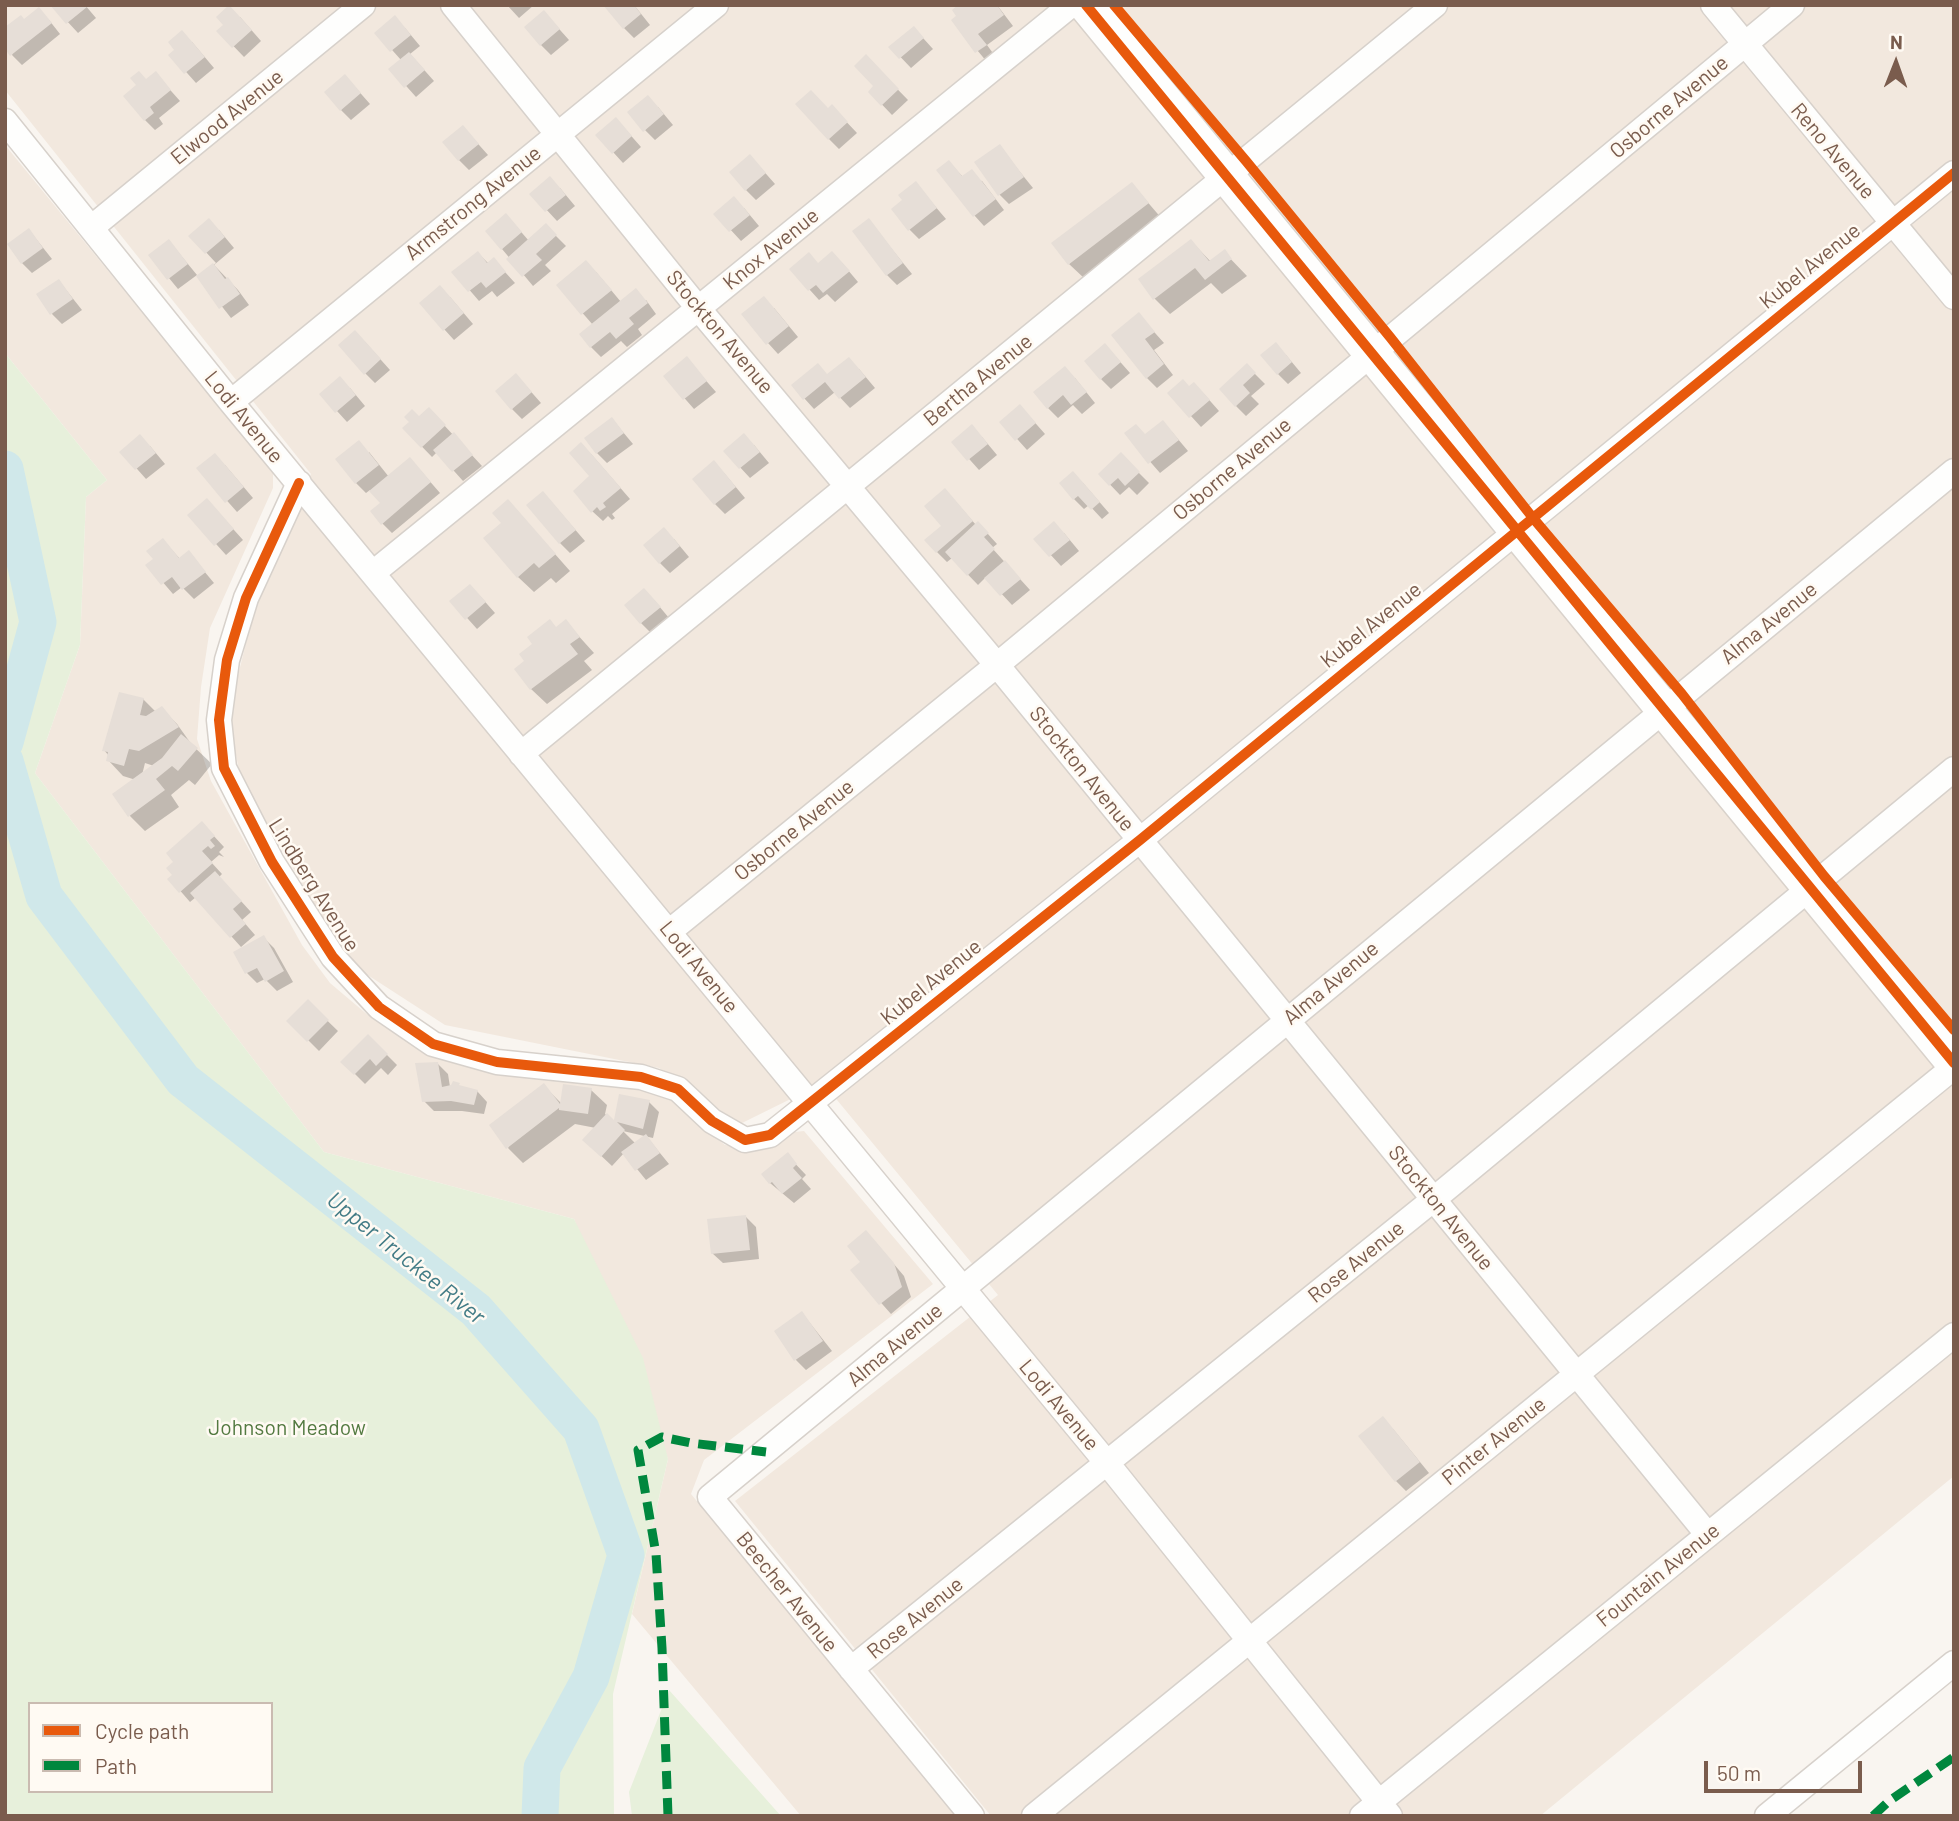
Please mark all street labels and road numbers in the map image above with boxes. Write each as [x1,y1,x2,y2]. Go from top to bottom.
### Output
street label: Osborne Avenue [1605,50,1733,164]
street label: Elwood Avenue [166,64,288,170]
street label: Reno Avenue [1786,98,1880,204]
street label: Armstrong Avenue [400,140,546,266]
street label: Knox Avenue [718,203,824,295]
street label: Kubel Avenue [1755,218,1865,314]
street label: Stockton Avenue [661,265,779,399]
street label: Bertha Avenue [918,328,1038,432]
street label: Lodi Avenue [199,366,289,468]
street label: Osborne Avenue [1168,412,1296,526]
street label: Kubel Avenue [1316,577,1426,673]
street label: Alma Avenue [1716,577,1822,669]
street label: Stockton Avenue [1024,701,1140,837]
street label: Osborne Avenue [729,774,859,886]
street label: Lindberg Avenue [263,814,365,956]
street label: Lodi Avenue [654,916,744,1018]
street label: Kubel Avenue [876,934,986,1030]
street label: Alma Avenue [1278,936,1384,1030]
street label: Stockton Avenue [1383,1140,1499,1276]
street label: Rose Avenue [1303,1216,1409,1308]
street label: Alma Avenue [842,1298,948,1392]
street label: Lodi Avenue [1014,1354,1104,1456]
street label: Pinter Avenue [1437,1391,1551,1491]
street label: Fountain Avenue [1591,1518,1725,1632]
street label: Beecher Avenue [731,1527,843,1657]
street label: Rose Avenue [862,1572,968,1664]

